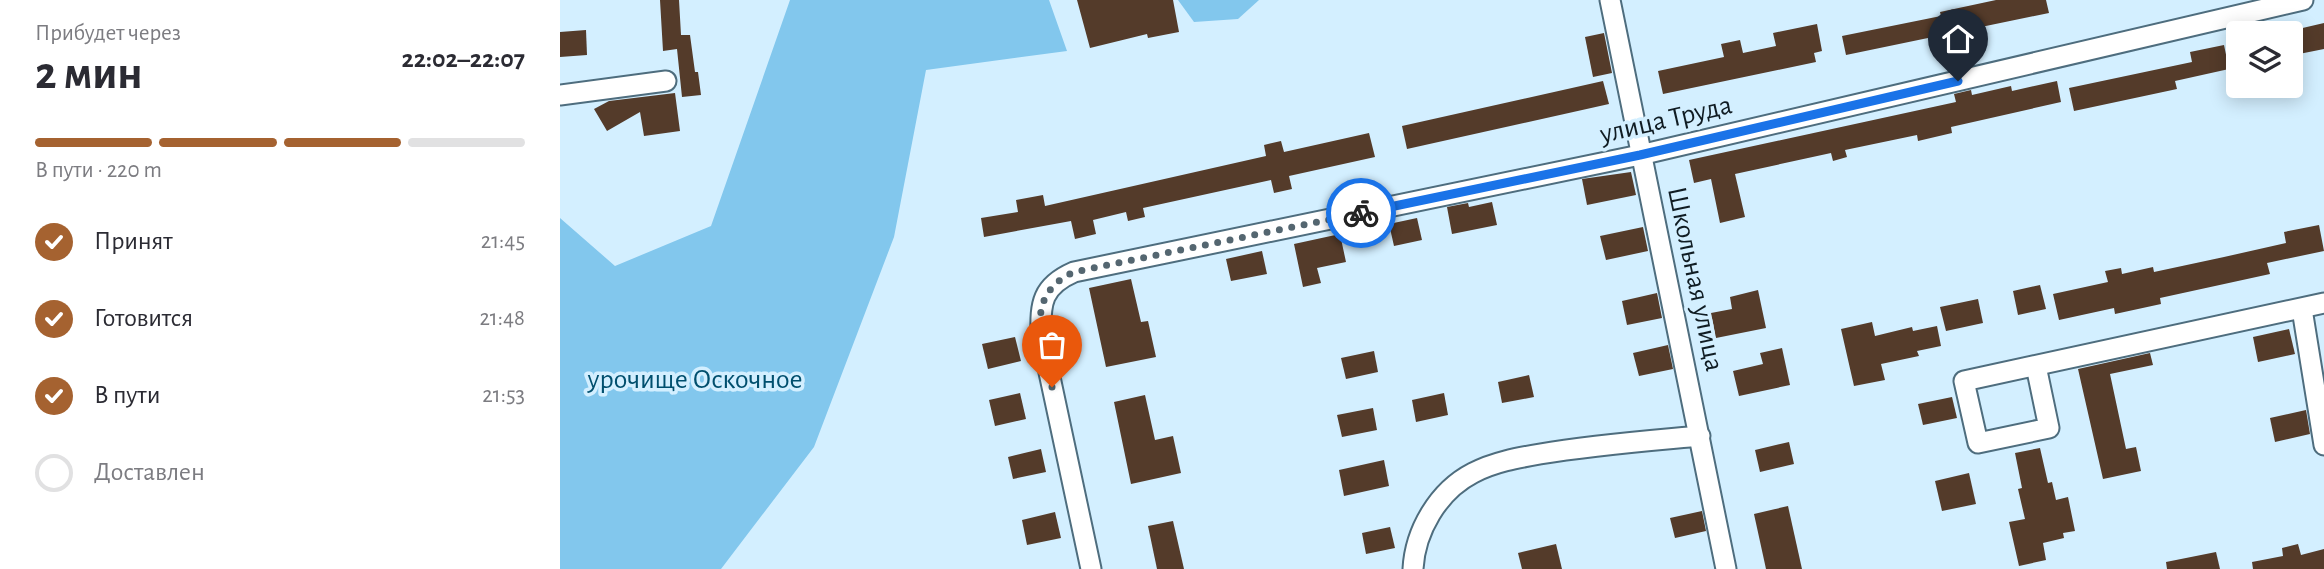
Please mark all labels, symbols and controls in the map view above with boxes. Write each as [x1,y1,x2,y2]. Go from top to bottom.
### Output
pin [1928,9,1988,81]
icon: home [1939,20,1977,58]
map controls [2226,21,2303,98]
button: layers [2226,21,2303,98]
text: Прибудет через [35,22,181,45]
text: 22:02–22:07 [402,46,525,72]
text: 2 мин [35,51,143,97]
street label: улица Труда [1596,91,1735,149]
text: В пути · 220 m [35,159,162,182]
courier [1326,178,1396,248]
street label: Школьная улица [1662,184,1728,374]
icon: bike [1342,194,1380,232]
icon: check [35,223,73,261]
text: Принят [94,228,173,254]
text: 21:45 [481,230,525,253]
icon: check [35,300,73,338]
text: Готовится [94,305,193,331]
text: 21:48 [479,307,525,330]
pin [1022,315,1082,387]
icon: bag [1033,326,1071,364]
park label: урочище Оскочное [587,366,803,394]
icon: check [35,377,73,415]
text: В пути [94,382,160,408]
text: 21:53 [482,384,525,407]
text: Доставлен [94,459,205,485]

